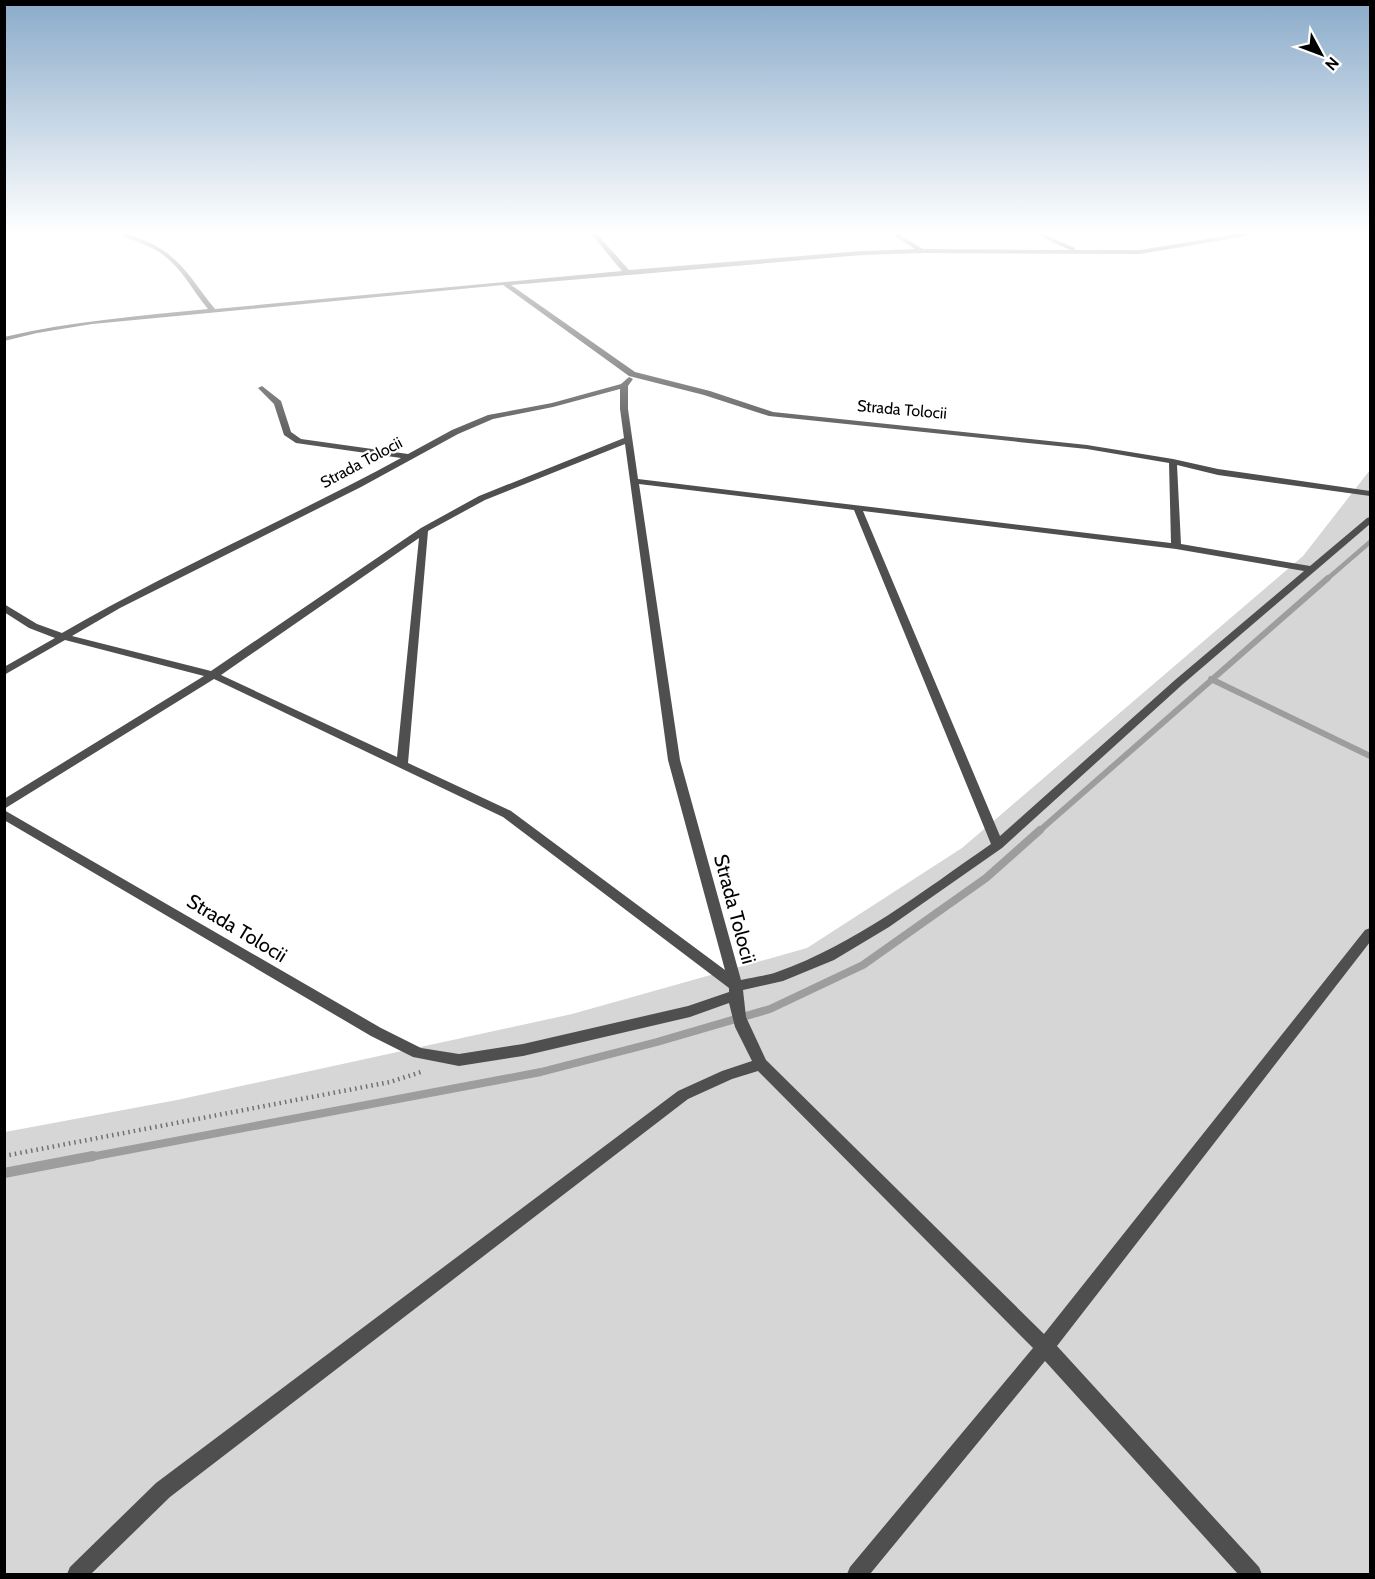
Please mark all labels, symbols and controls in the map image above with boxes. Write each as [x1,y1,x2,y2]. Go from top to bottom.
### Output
north arrow [1291,24,1351,84]
text: N [1321,53,1343,74]
street label: Strada Tolocii [856,396,948,423]
street label: Strada Tolocii [317,433,405,492]
street label: Strada Tolocii [709,852,761,966]
street label: Strada Tolocii [183,889,291,967]

